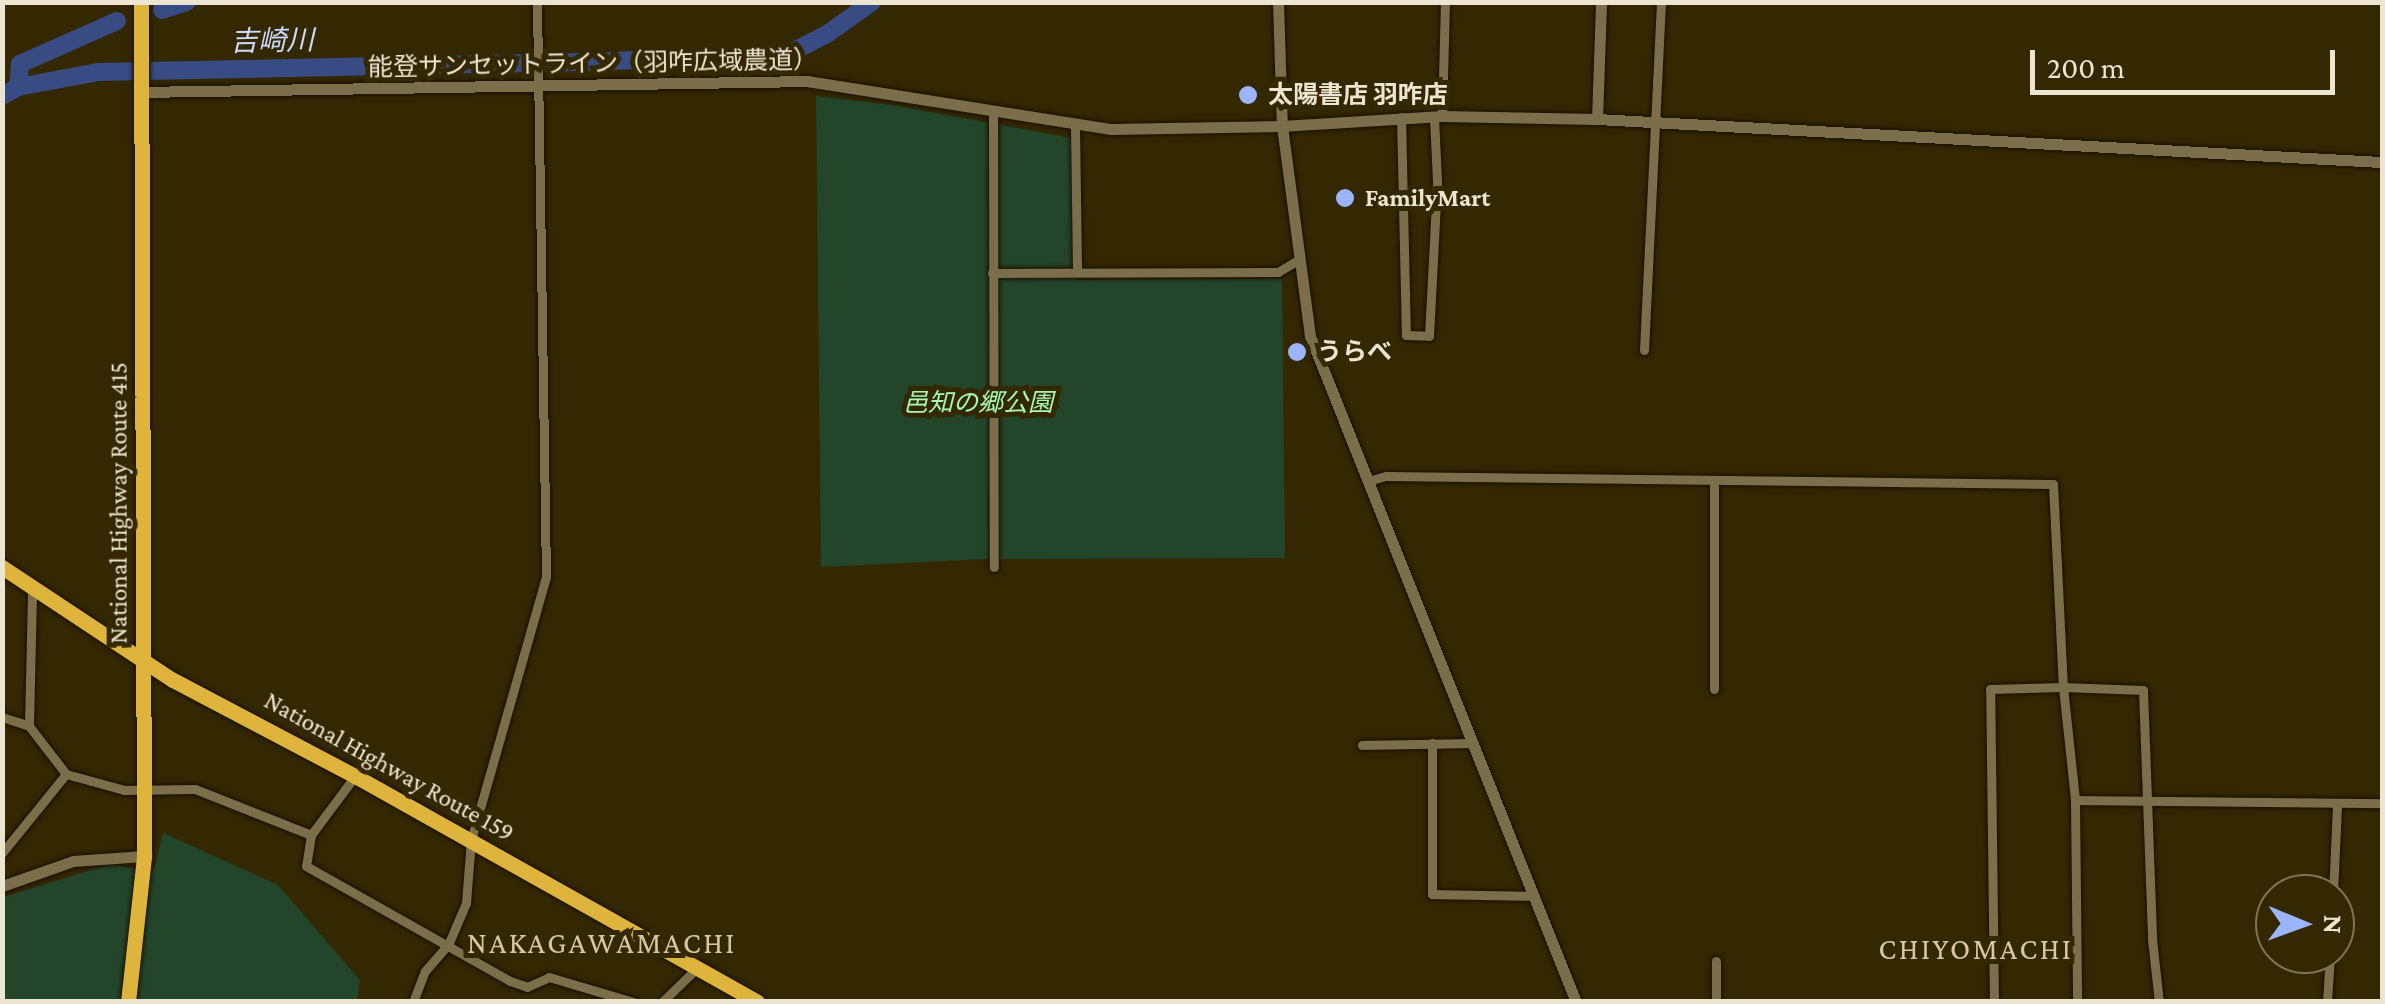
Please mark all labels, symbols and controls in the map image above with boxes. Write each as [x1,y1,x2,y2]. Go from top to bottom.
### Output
water label: 吉崎川 [230,23,314,59]
scale bar [2035,30,2340,92]
street label: 能登サンセットライン（羽咋広域農道） [368,45,818,83]
text: 200 m [2047,51,2125,84]
place label: 太陽書店 羽咋店 [1268,80,1448,110]
marker: 太陽書店 羽咋店 [1237,84,1259,106]
place label: FamilyMart [1365,183,1490,213]
marker: FamilyMart [1334,187,1356,209]
place label: うらべ [1317,337,1392,367]
marker: うらべ [1286,341,1308,363]
street label: National Highway Route 415 [104,362,134,644]
park label: 邑知の郷公園 [903,388,1053,418]
street label: National Highway Route 159 [259,686,519,848]
north arrow [2255,874,2355,974]
text: N [2318,915,2349,934]
district label: NAKAGAWAMACHI [467,925,737,961]
district label: CHIYOMACHI [1879,931,2073,967]

